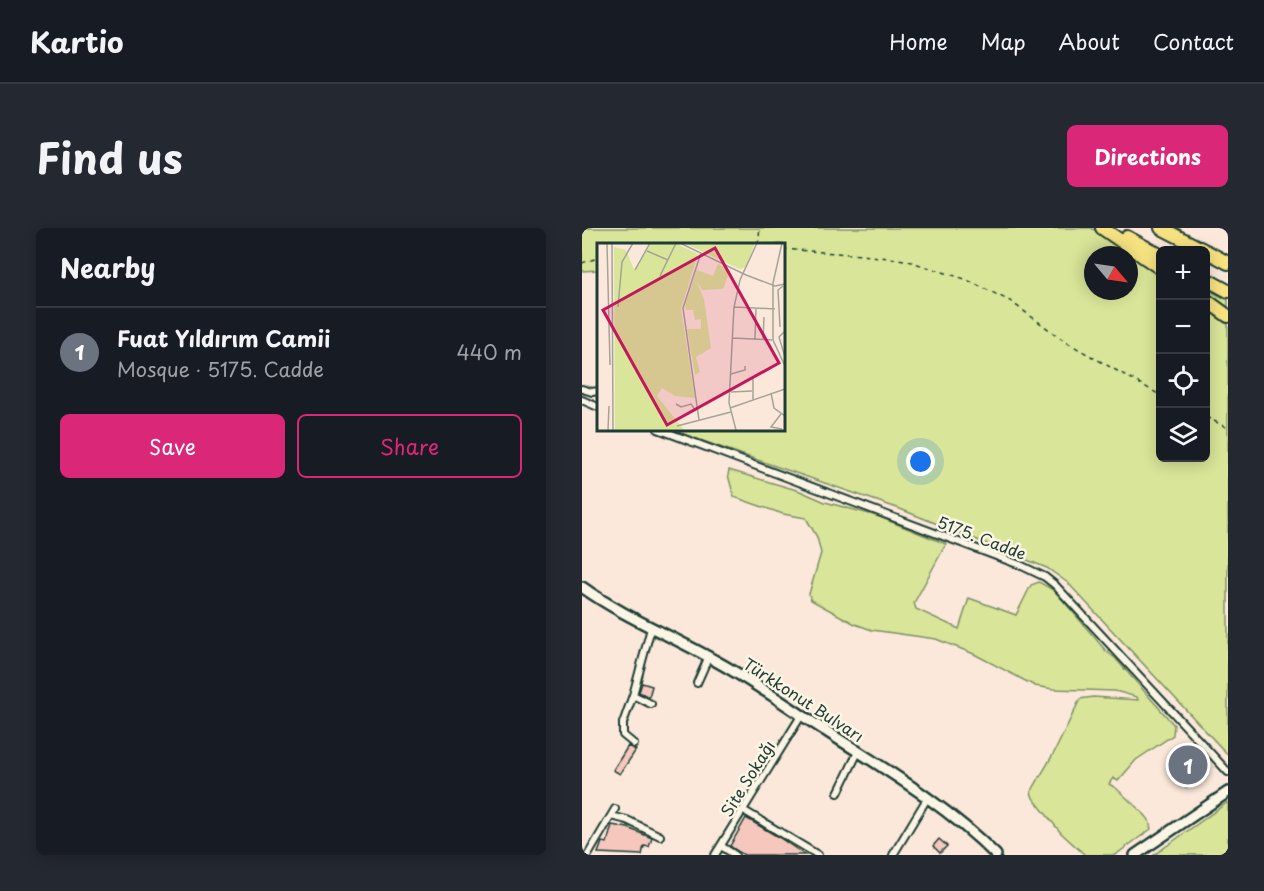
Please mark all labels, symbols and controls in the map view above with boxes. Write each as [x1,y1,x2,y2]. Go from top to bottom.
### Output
text: Kartio [30,20,124,63]
text: Home [889,25,948,57]
text: Map [981,25,1026,57]
text: About [1059,25,1120,57]
text: Contact [1153,25,1234,57]
text: Find us [36,125,183,188]
button: Directions [1067,125,1228,187]
inset map [597,243,784,430]
north arrow [1084,246,1138,300]
map controls [1156,246,1210,462]
button: + [1156,246,1210,300]
text: Nearby [60,248,155,287]
button: − [1156,300,1210,354]
text: Fuat Yıldırım Camii [117,321,330,354]
text: 1 [75,337,84,367]
text: 440 m [457,337,522,367]
text: Mosque · 5175. Cadde [117,354,324,384]
button: locate [1156,354,1210,408]
button: layers [1156,408,1210,462]
button: Save [60,414,285,478]
button: Share [297,414,522,478]
your location [906,447,935,476]
street label: 5175. Cadde [934,509,1030,565]
street label: Türkkonut Bulvarı [739,651,869,747]
street label: Site Sokağı [714,735,780,821]
pin: 1 [1168,742,1208,788]

